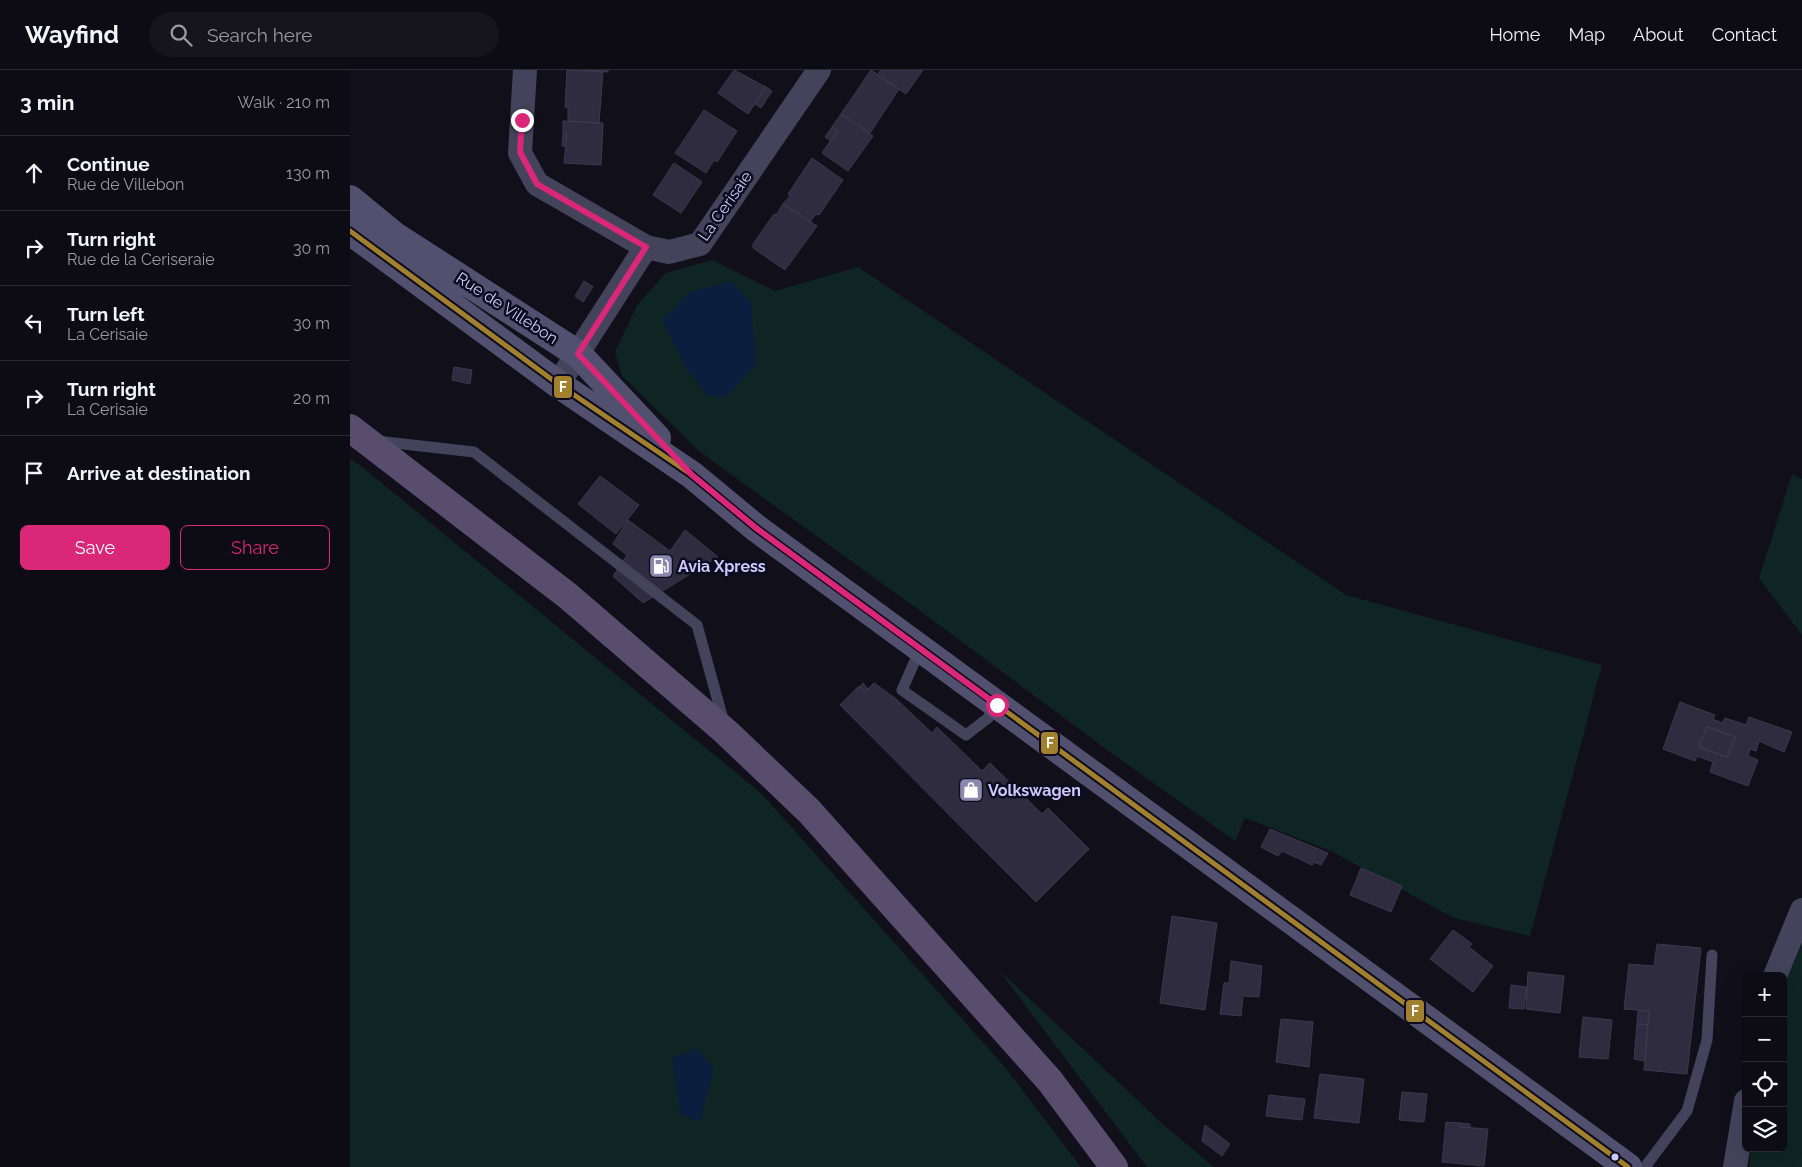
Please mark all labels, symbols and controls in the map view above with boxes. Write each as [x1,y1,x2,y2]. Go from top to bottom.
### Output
search box [149,12,499,57]
text: Wayfind [25,20,119,49]
icon: search [167,21,195,49]
text: Search here [207,24,312,46]
text: Home [1489,24,1540,45]
text: Map [1568,24,1605,45]
text: About [1633,24,1684,45]
text: Contact [1712,24,1777,45]
text: 3 min [20,90,74,115]
text: Walk · 210 m [238,93,330,112]
route end [511,109,534,132]
text: Continue [67,153,150,175]
icon: ahead [20,159,48,187]
text: 130 m [286,164,330,183]
street label: La Cerisaie [694,167,756,245]
text: Rue de Villebon [67,175,184,194]
text: Turn right [67,228,156,250]
icon: right [20,234,48,262]
text: 30 m [293,239,330,258]
text: Rue de la Ceriseraie [67,250,215,269]
street label: Rue de Villebon [453,268,561,348]
text: Turn left [67,303,144,325]
icon: left [20,309,48,337]
text: 30 m [293,314,330,333]
text: La Cerisaie [67,325,148,344]
line badge: F [553,375,573,399]
text: Turn right [67,378,156,400]
text: F [559,379,567,395]
icon: right [20,384,48,412]
text: 20 m [293,389,330,408]
text: La Cerisaie [67,400,148,419]
icon: arrive [20,459,48,487]
text: Arrive at destination [67,462,251,484]
button: Save [20,525,170,570]
button: Share [180,525,330,570]
fuel station icon: Avia Xpress [648,553,674,579]
place label: Avia Xpress [678,557,766,576]
route start [986,694,1009,717]
line badge: F [1040,731,1059,755]
text: F [1046,735,1054,751]
shop icon: Volkswagen [958,777,984,803]
place label: Volkswagen [988,781,1081,800]
map controls [1742,972,1787,1152]
button: + [1742,972,1787,1017]
line badge: F [1405,999,1425,1023]
text: F [1411,1003,1419,1019]
button: − [1742,1017,1787,1062]
button: locate [1742,1062,1787,1107]
button: layers [1742,1107,1787,1152]
unlabelled marker [1610,1152,1620,1162]

